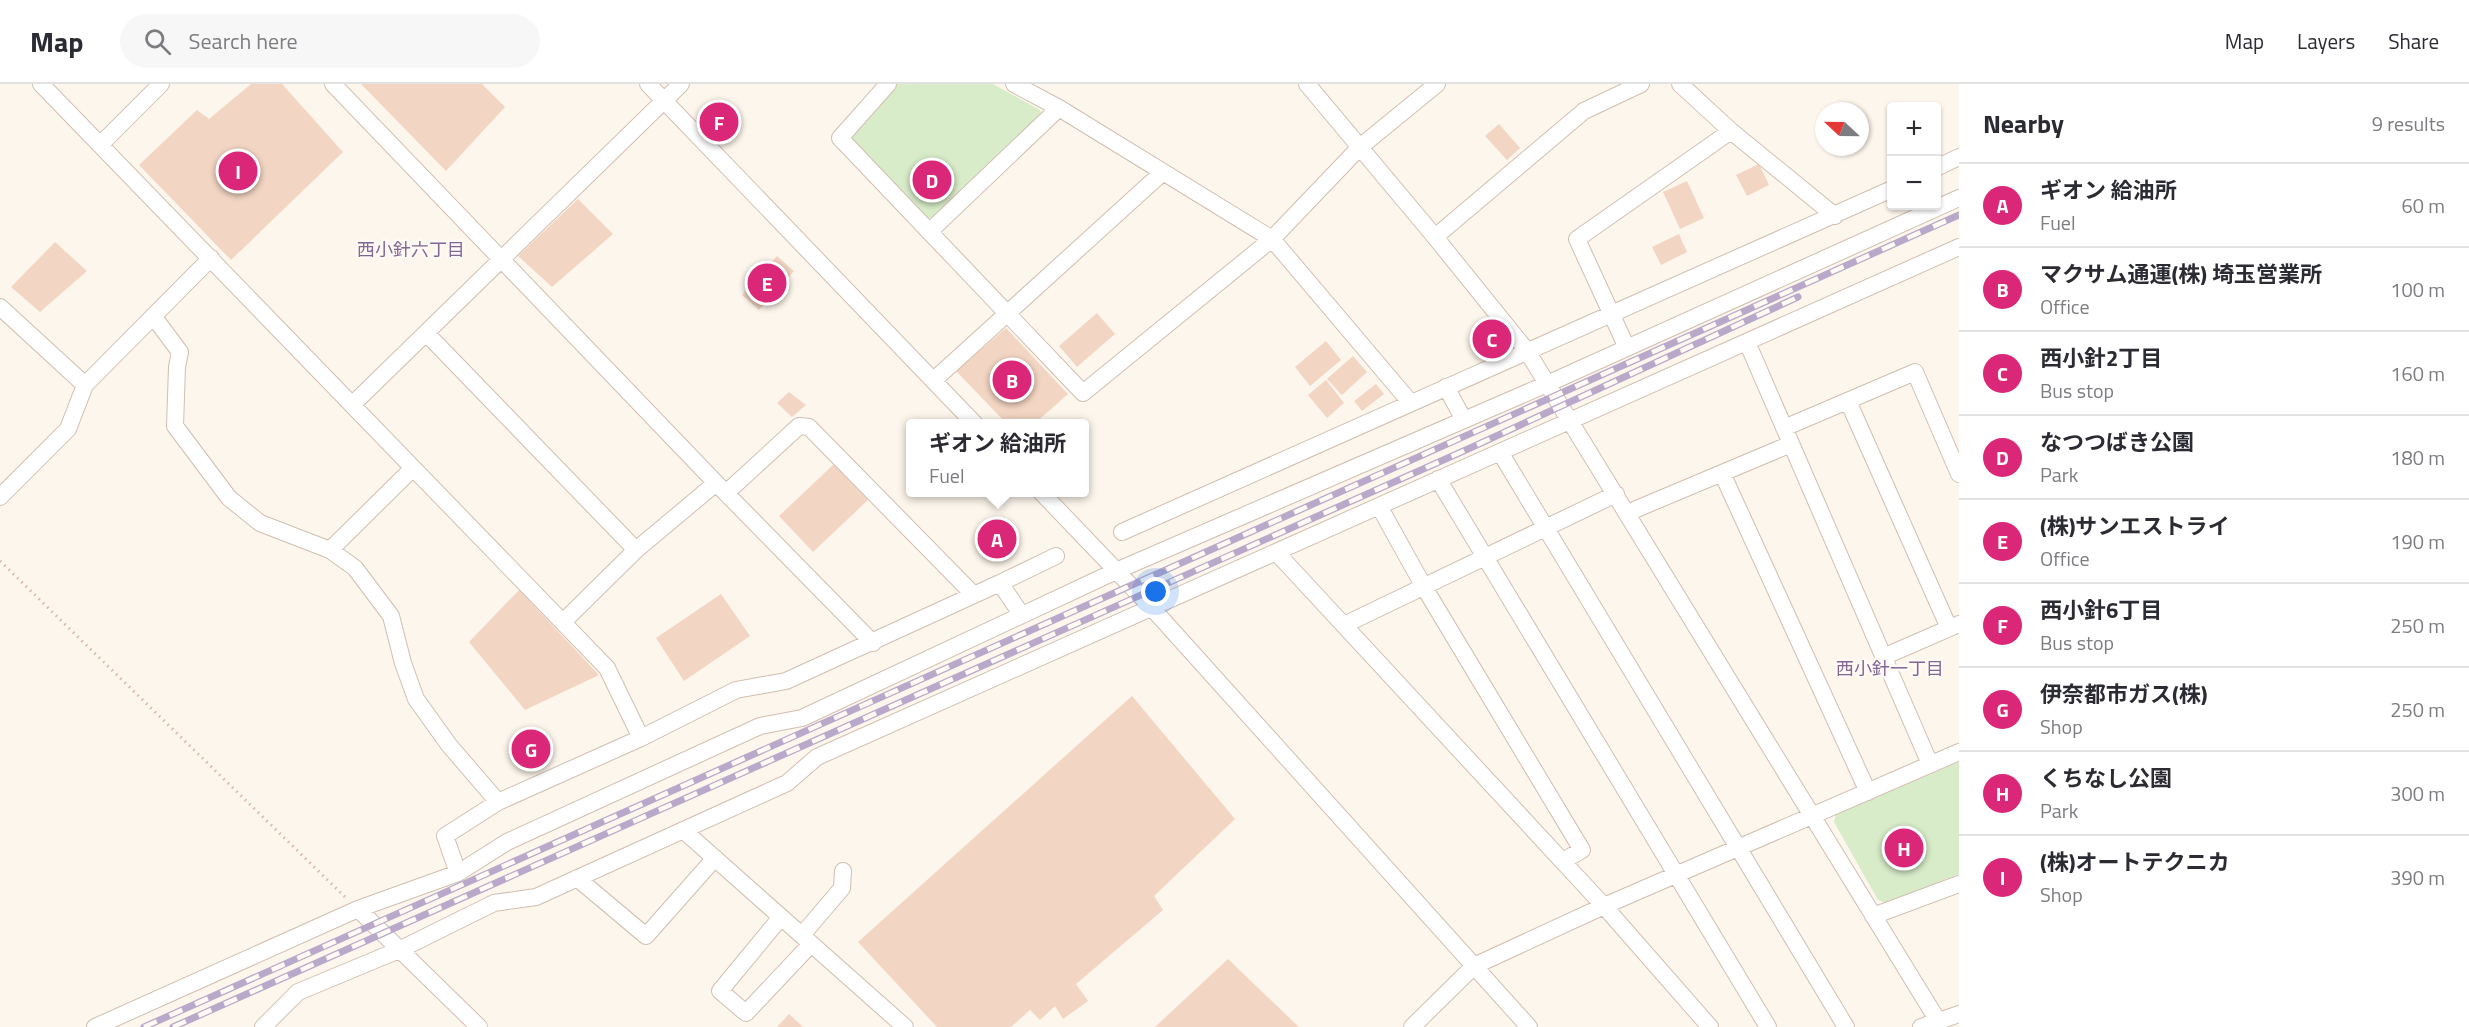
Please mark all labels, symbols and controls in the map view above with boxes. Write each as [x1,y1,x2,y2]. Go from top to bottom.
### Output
search box [120,14,540,68]
text: Map [30,20,84,63]
text: Search here [189,24,298,58]
icon: search [141,25,174,58]
text: Map [2225,25,2264,57]
text: Layers [2297,25,2355,57]
text: Share [2388,25,2439,57]
pin: F [700,99,738,144]
north arrow [1815,102,1869,156]
map controls [1887,102,1941,210]
button: + [1887,102,1941,156]
text: Nearby [1983,104,2064,143]
text: 9 results [2372,108,2445,139]
pin: I [218,148,258,194]
button: − [1887,156,1941,210]
pin: D [912,158,952,202]
text: ギオン 給油所 [2040,173,2177,207]
text: A [1996,190,2009,221]
text: 60 m [2401,190,2445,221]
text: Fuel [2040,207,2076,238]
district label: 西小針六丁目 [357,236,465,263]
text: マクサム通運(株) 埼玉営業所 [2040,257,2322,291]
pin: E [748,260,786,306]
text: B [1996,274,2009,305]
text: 100 m [2390,274,2445,305]
text: Office [2040,291,2090,322]
pin: C [1472,316,1512,362]
text: 西小針2丁目 [2040,341,2162,375]
pin: B [992,358,1032,402]
text: C [1997,358,2008,389]
text: 160 m [2390,358,2445,389]
text: Bus stop [2040,375,2114,406]
popup [906,419,1089,497]
text: なつつばき公園 [2040,425,2194,459]
text: ギオン 給油所 [929,426,1066,460]
text: D [1996,442,2009,473]
text: 180 m [2390,442,2445,473]
text: Park [2040,459,2078,490]
text: Fuel [929,460,965,491]
text: (株)サンエストライ [2040,509,2230,543]
pin: A [978,516,1016,562]
text: E [1997,526,2008,557]
text: 190 m [2390,526,2445,557]
text: Office [2040,543,2090,574]
your location [1141,577,1170,606]
text: 西小針6丁目 [2040,593,2162,627]
text: F [1997,610,2008,641]
text: 250 m [2390,610,2445,641]
text: Bus stop [2040,627,2114,658]
district label: 西小針一丁目 [1836,655,1944,682]
text: 伊奈都市ガス(株) [2040,677,2208,711]
text: G [1996,694,2009,725]
text: 250 m [2390,694,2445,725]
text: Shop [2040,711,2083,742]
pin: G [512,726,550,772]
text: くちなし公園 [2040,761,2172,795]
text: H [1996,778,2009,809]
text: 300 m [2390,778,2445,809]
text: Park [2040,795,2078,826]
pin: H [1884,826,1924,870]
text: (株)オートテクニカ [2040,845,2230,879]
text: I [2000,862,2005,893]
text: 390 m [2390,862,2445,893]
text: Shop [2040,879,2083,910]

